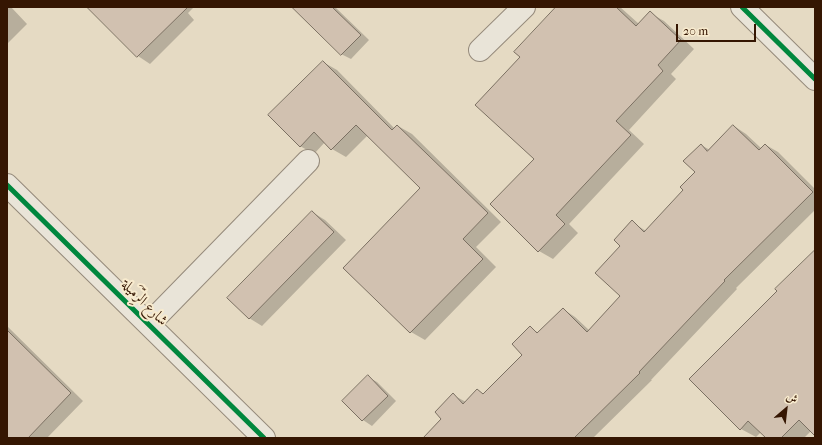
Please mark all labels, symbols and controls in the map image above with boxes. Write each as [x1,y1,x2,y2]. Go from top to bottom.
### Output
scale bar [678,16,758,42]
text: 20 m [683,24,708,38]
street label: شارع الرِّمَيلة [117,276,171,330]
north arrow [766,389,806,429]
text: ش [784,390,800,406]

